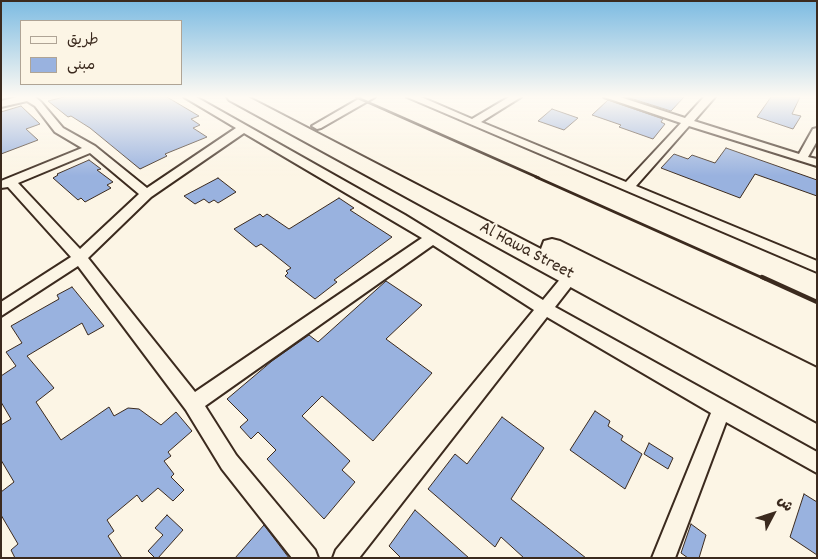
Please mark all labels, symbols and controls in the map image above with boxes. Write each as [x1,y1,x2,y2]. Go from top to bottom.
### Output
legend [20,20,182,85]
text: طريق [67,30,99,52]
text: مبنى [67,55,95,77]
street label: Al Hawa Street [475,218,577,286]
north arrow [748,489,798,539]
text: ش [772,492,797,517]

